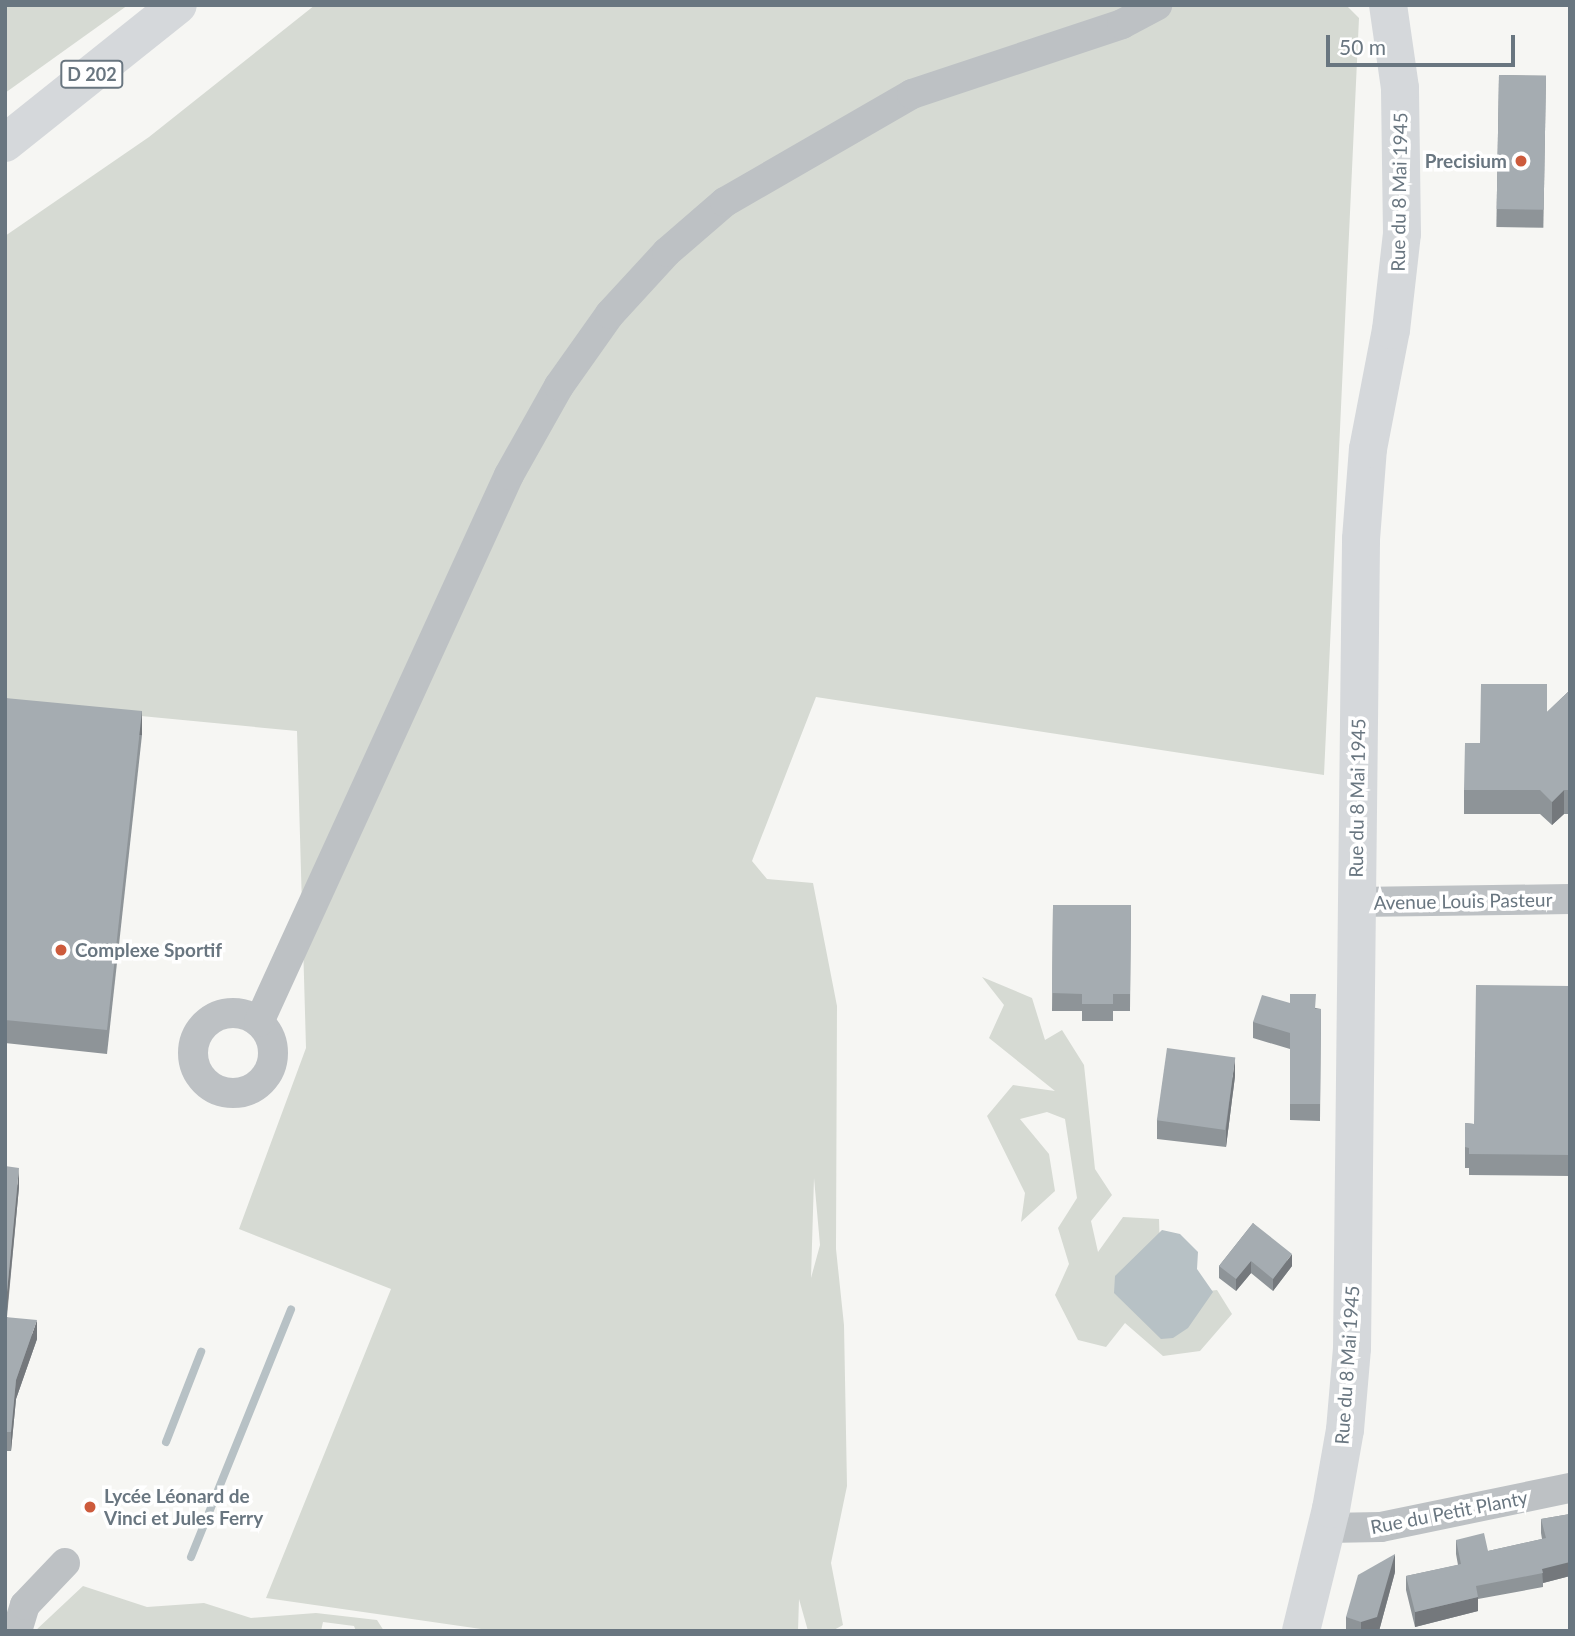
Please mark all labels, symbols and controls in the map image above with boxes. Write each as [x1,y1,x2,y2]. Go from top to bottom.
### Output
scale bar [1330,21,1519,65]
text: 50 m [1339,34,1386,59]
road number: D 202 [59,60,125,88]
street label: Rue du 8 Mai 1945 [1386,112,1412,272]
place label: Precisium [1425,150,1507,172]
marker: Precisium [1513,153,1529,169]
street label: Rue du 8 Mai 1945 [1344,718,1370,878]
street label: Avenue Louis Pasteur [1373,888,1553,914]
place label: Complexe Sportif [75,939,222,961]
marker: Complexe Sportif [53,942,69,958]
street label: Rue du 8 Mai 1945 [1330,1285,1364,1445]
place label: Lycée Léonard de Vinci et Jules Ferry [104,1485,264,1529]
street label: Rue du Petit Planty [1368,1486,1530,1538]
marker: Lycée Léonard de Vinci et Jules Ferry [82,1499,98,1515]

